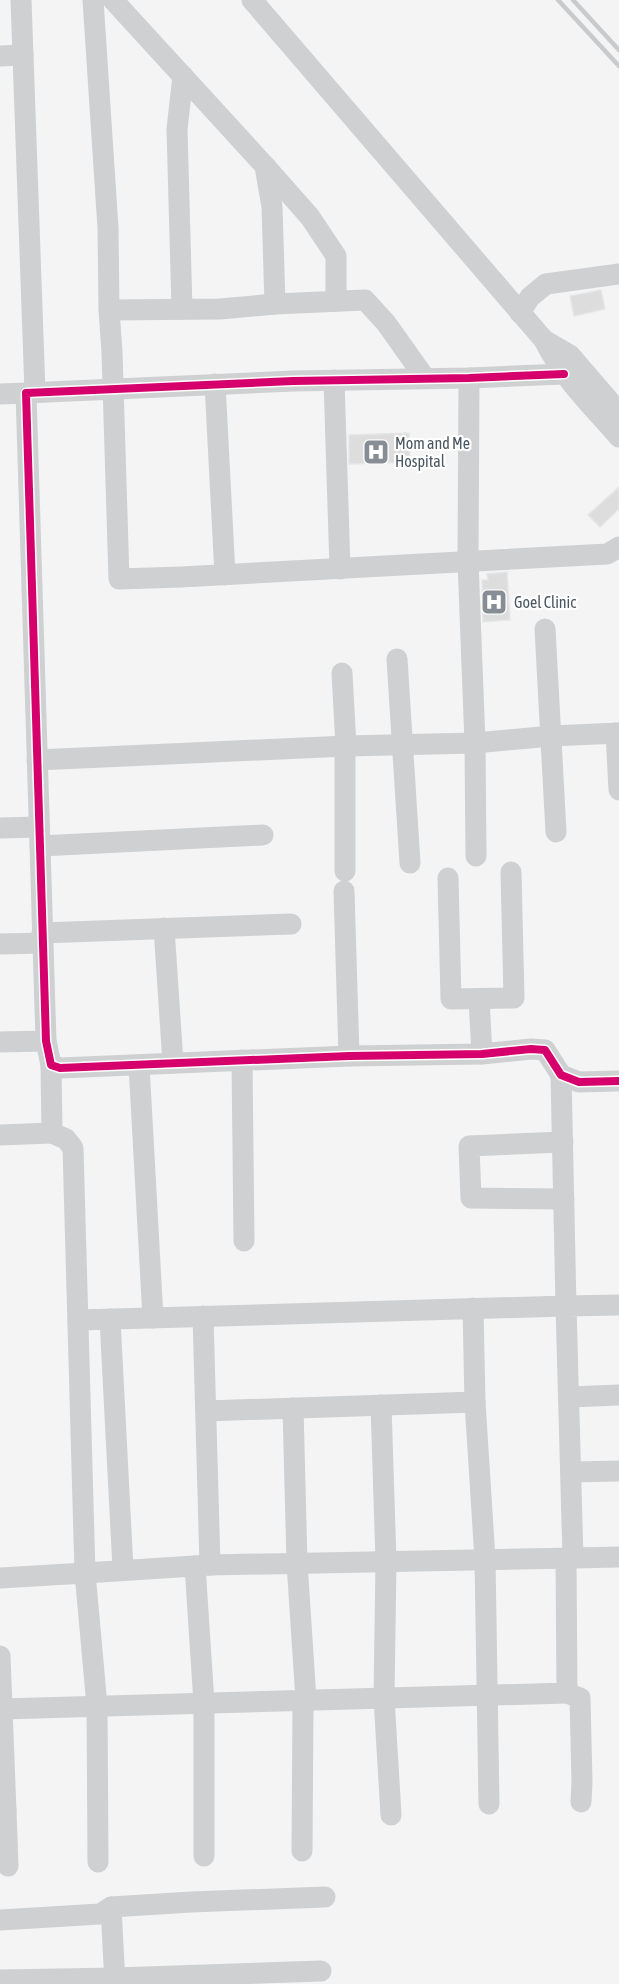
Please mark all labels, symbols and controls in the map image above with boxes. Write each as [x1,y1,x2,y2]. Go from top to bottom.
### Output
place label: Mom and Me Hospital [395,434,470,471]
hospital icon: Mom and Me Hospital [361,437,391,467]
hospital icon: Goel Clinic [479,587,509,617]
place label: Goel Clinic [514,593,576,611]

